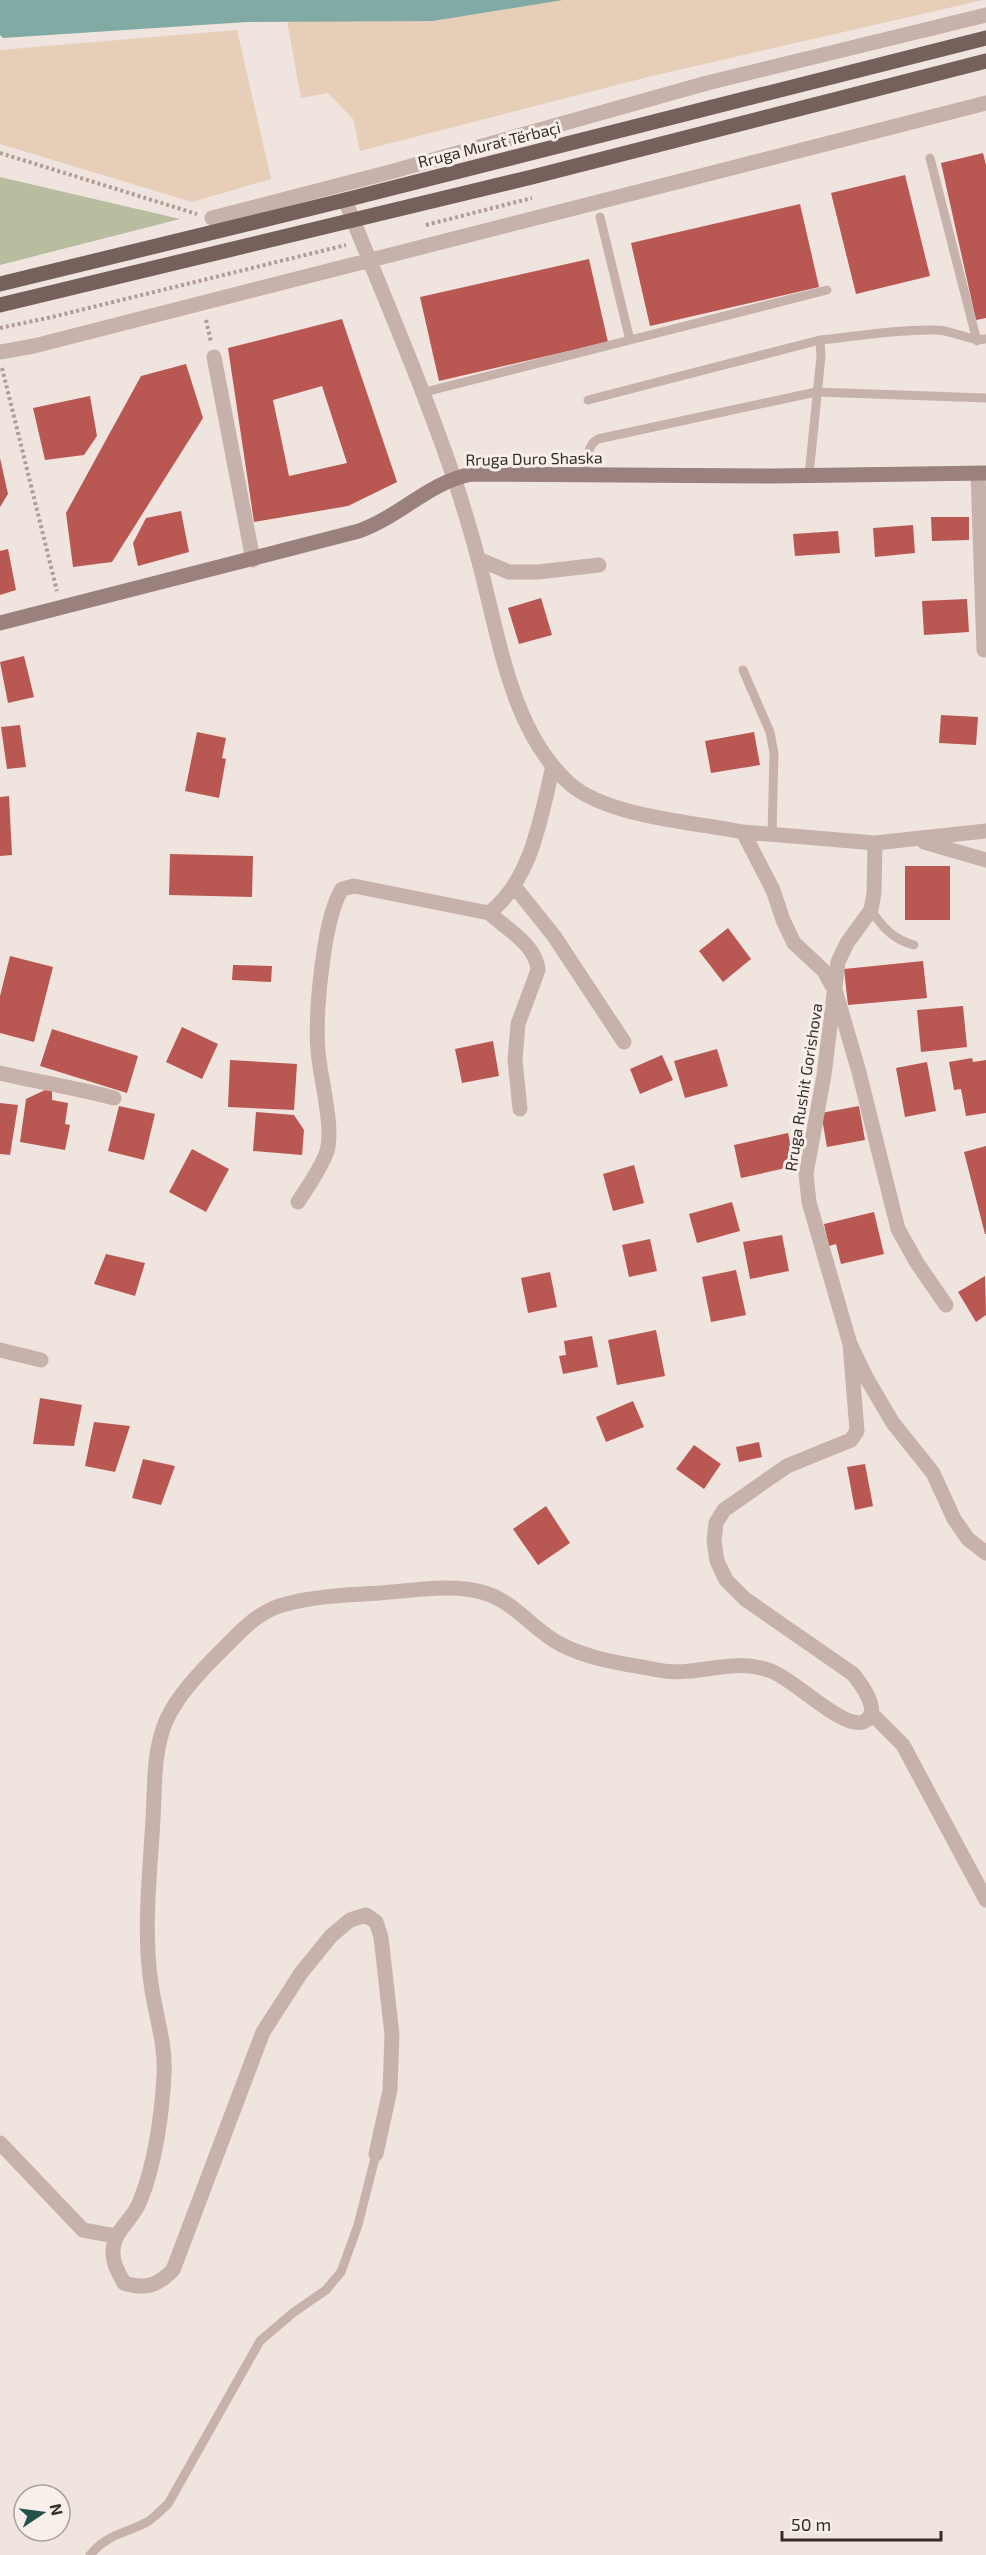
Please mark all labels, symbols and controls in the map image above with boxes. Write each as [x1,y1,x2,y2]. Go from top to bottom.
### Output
street label: Rruga Murat Tërbaçi [416,117,563,172]
street label: Rruga Duro Shaska [465,447,603,469]
street label: Rruga Rushit Gorishova [780,1002,826,1172]
north arrow [12,2483,72,2543]
text: N [47,2502,68,2517]
scale bar [782,2504,941,2542]
text: 50 m [791,2513,831,2535]

